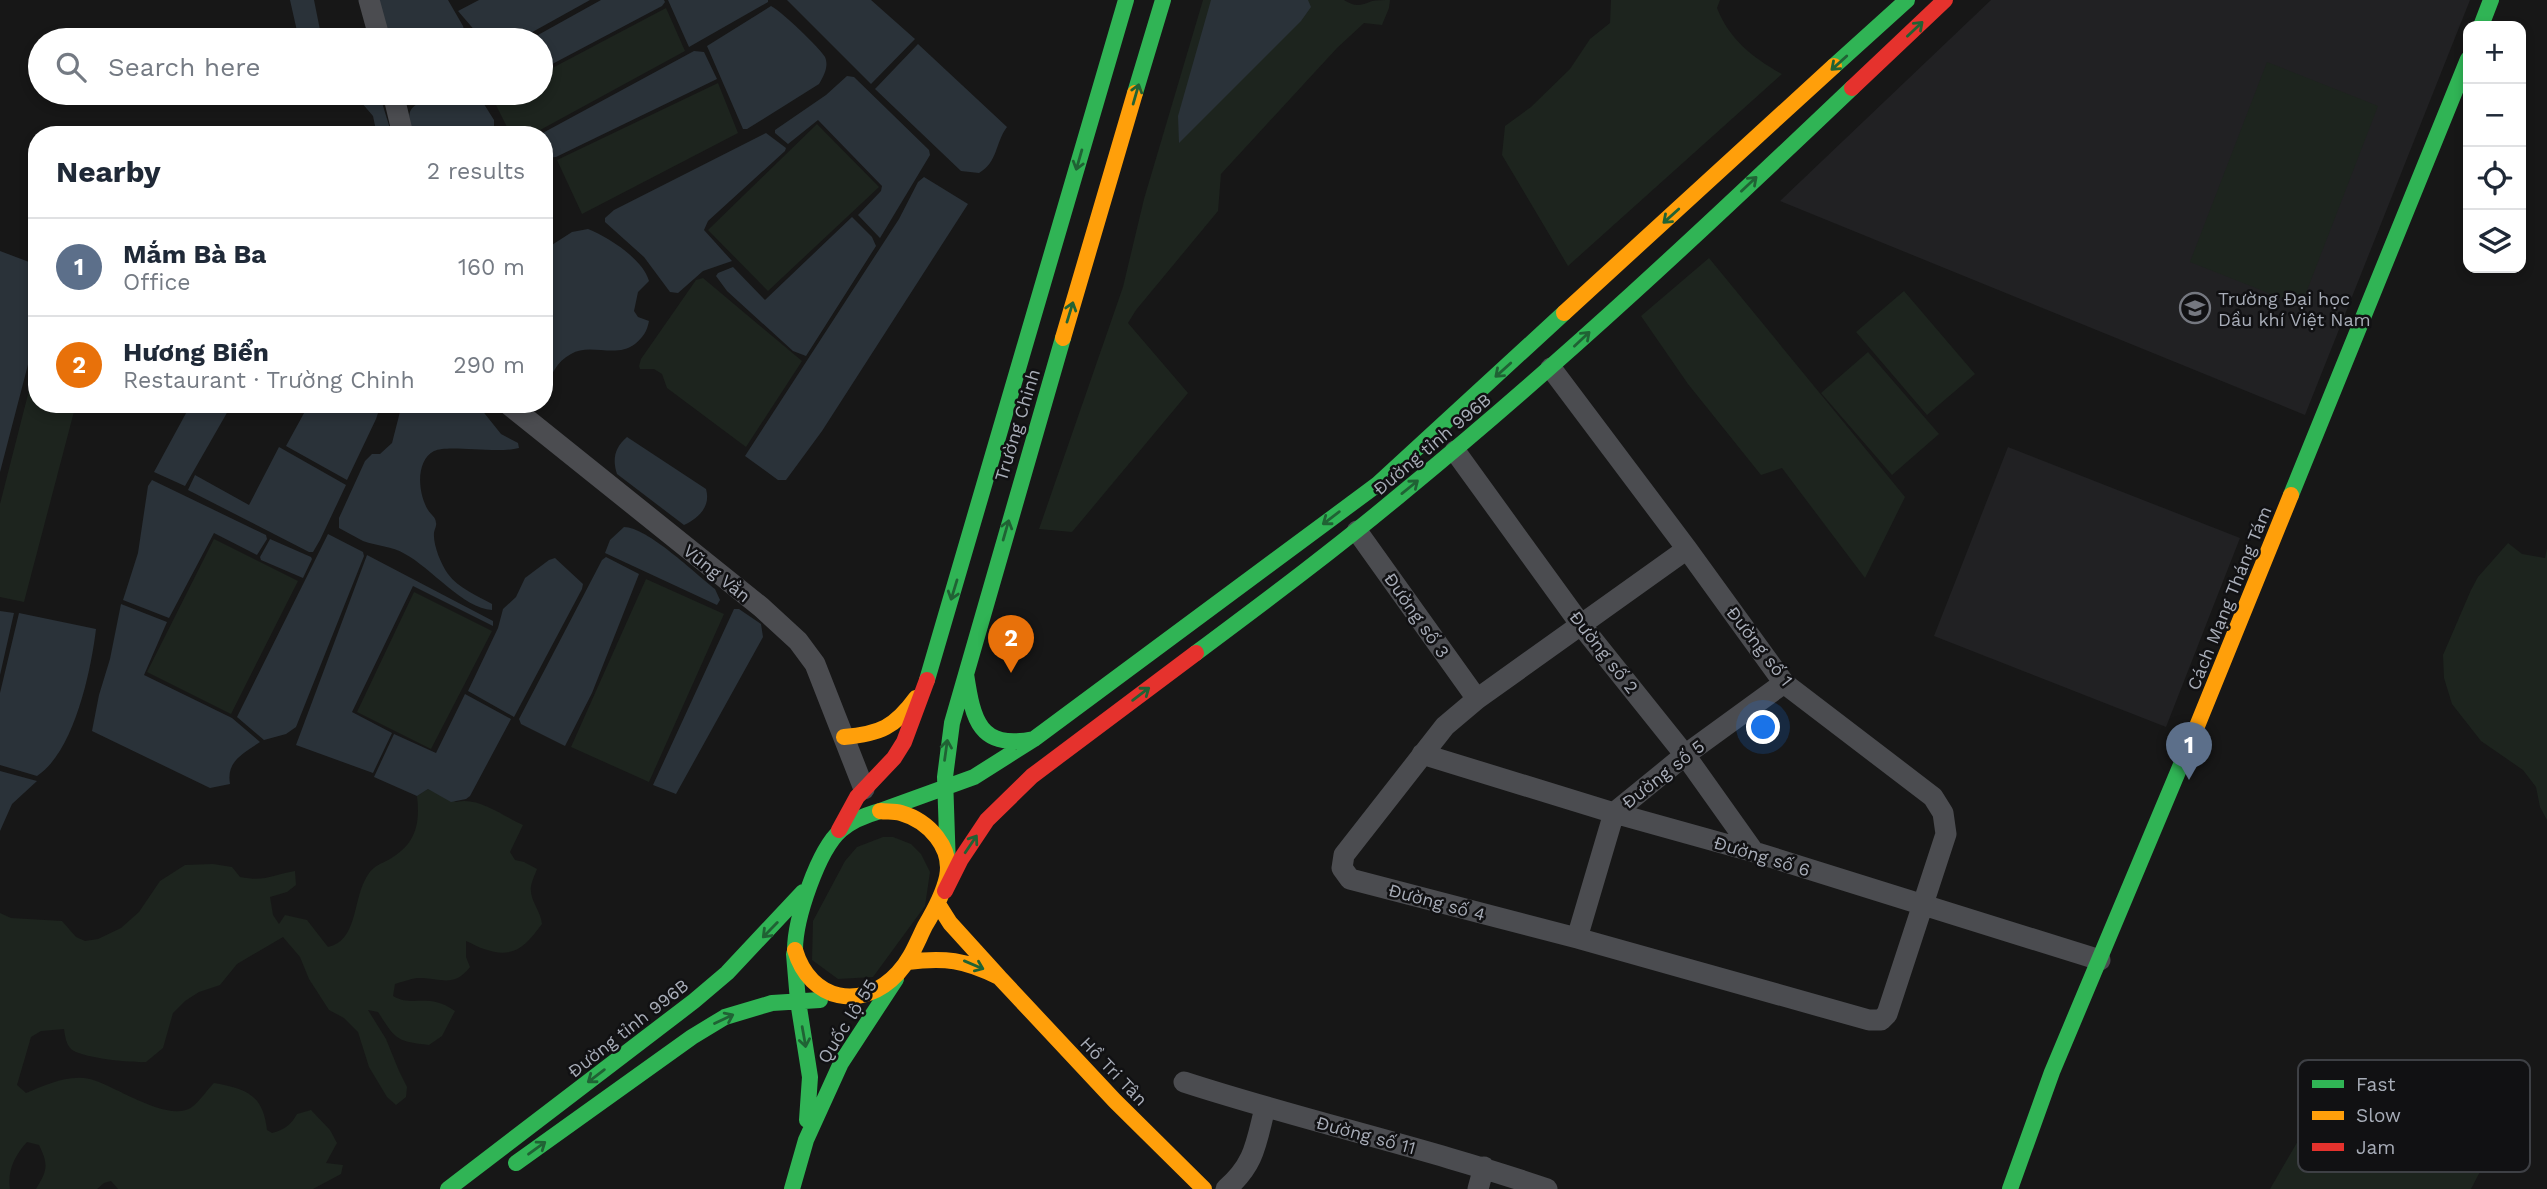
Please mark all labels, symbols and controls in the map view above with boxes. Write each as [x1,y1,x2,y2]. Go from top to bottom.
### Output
one-way arrow [1906,20,1923,37]
map controls [2463,21,2526,273]
button: + [2463,21,2526,84]
search box [28,28,553,105]
icon: search [52,48,90,86]
text: Search here [108,52,260,82]
one-way arrow [1831,55,1848,72]
one-way arrow [1130,84,1143,106]
button: − [2463,84,2526,147]
button: locate [2463,147,2526,210]
one-way arrow [1072,148,1085,170]
text: Nearby [56,154,161,189]
text: 2 results [427,158,525,185]
one-way arrow [1740,176,1758,192]
one-way arrow [1663,208,1680,225]
button: layers [2463,210,2526,273]
text: Mắm Bà Ba [123,239,266,269]
text: 1 [74,254,84,281]
text: 160 m [458,254,525,281]
text: Office [123,269,191,296]
place label: Trường Đại học Dầu khí Việt Nam [2218,288,2371,330]
school or university icon: Trường Đại học Dầu khí Việt Nam [2178,291,2212,325]
one-way arrow [1065,302,1078,324]
one-way arrow [1573,331,1591,347]
text: Hương Biển [123,337,269,367]
text: 2 [72,352,86,379]
text: 290 m [453,352,525,379]
one-way arrow [1495,361,1512,378]
street label: Trường Chinh [990,366,1044,484]
text: Restaurant · Trường Chinh [123,367,415,394]
street label: Đường tỉnh 996B [1369,389,1495,499]
one-way arrow [1400,480,1418,495]
street label: Cách Mạng Tháng Tám [2182,503,2276,693]
one-way arrow [1322,511,1341,526]
one-way arrow [1000,520,1013,542]
street label: Vũng Vằn [679,540,755,606]
street label: Đường số 3 [1380,568,1454,662]
one-way arrow [947,579,960,601]
street label: Đường số 1 [1722,602,1798,690]
street label: Đường số 2 [1565,607,1643,697]
pin: 2 [988,615,1034,673]
one-way arrow [1131,687,1149,702]
your location [1746,710,1780,744]
pin: 1 [2166,722,2212,780]
street label: Đường số 5 [1618,735,1708,813]
one-way arrow [940,739,953,762]
street label: Đường số 6 [1711,831,1813,881]
one-way arrow [964,835,978,854]
street label: Đường số 4 [1386,879,1488,925]
one-way arrow [762,921,779,938]
one-way arrow [962,959,984,972]
street label: Đường tỉnh 996B [563,974,693,1082]
street label: Quốc lộ 55 [813,975,881,1067]
one-way arrow [713,1011,734,1025]
one-way arrow [798,1025,811,1048]
street label: Hồ Tri Tân [1076,1032,1152,1110]
legend [2298,1060,2530,1172]
one-way arrow [588,1069,606,1084]
text: Fast [2356,1073,2395,1096]
text: Slow [2356,1104,2401,1127]
street label: Đường số 11 [1314,1112,1418,1158]
text: Jam [2356,1136,2395,1159]
one-way arrow [527,1141,546,1155]

